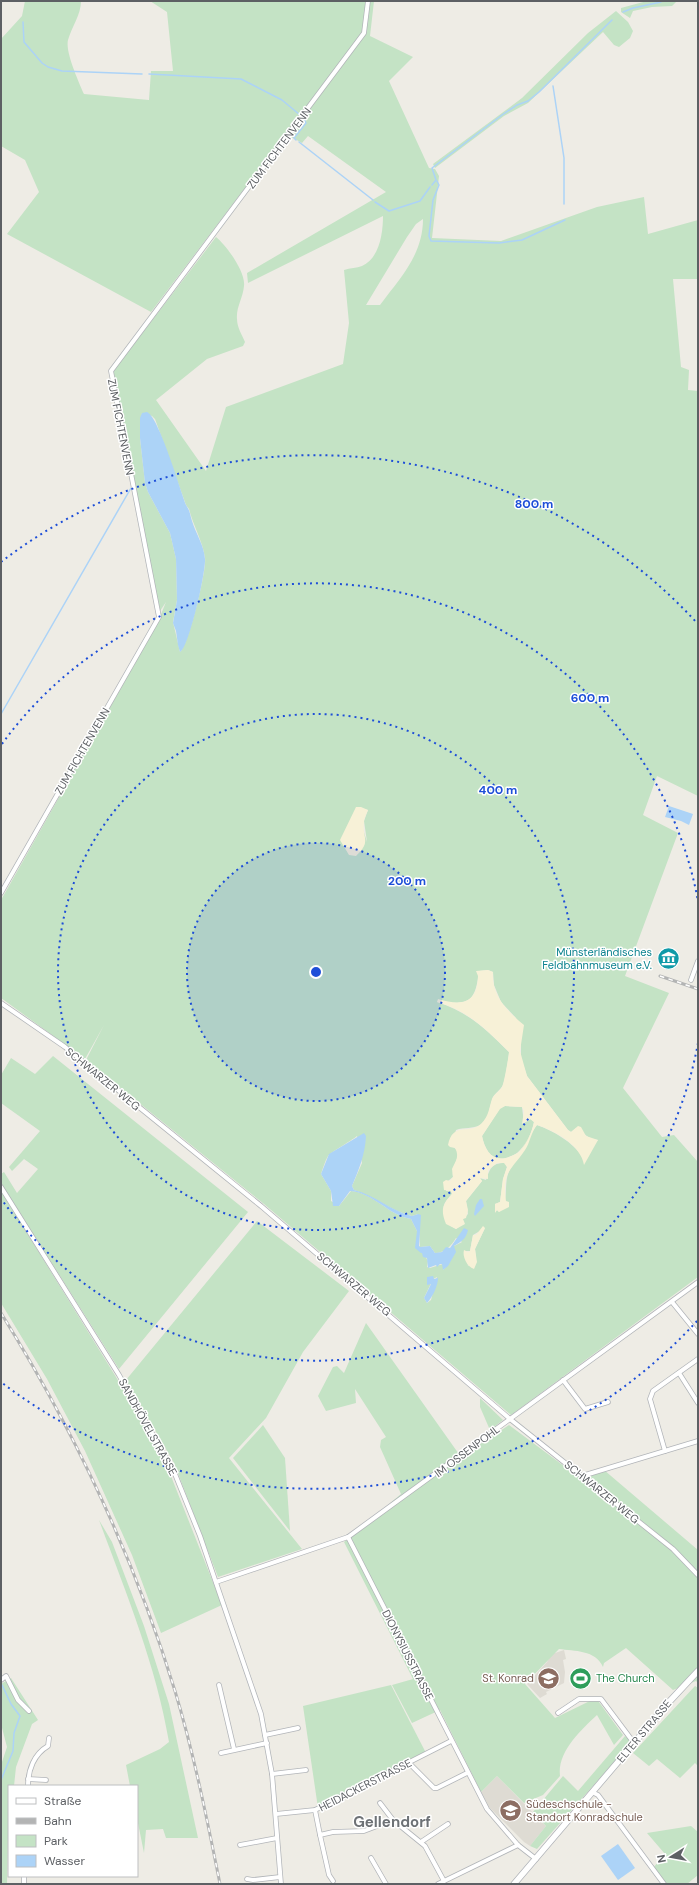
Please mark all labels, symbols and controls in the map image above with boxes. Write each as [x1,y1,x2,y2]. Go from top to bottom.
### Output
street label: ZUM FICHTENVENN [244,105,314,191]
street label: ZUM FICHTENVENN [105,378,137,476]
text: 800 m [515,496,553,512]
text: 600 m [571,690,609,706]
street label: ZUM FICHTENVENN [51,705,113,797]
text: 400 m [479,782,517,798]
text: 200 m [388,873,426,889]
place label: Münsterländisches Feldbahnmuseum e.V. [542,945,652,972]
museum icon: Münsterländisches Feldbahnmuseum e.V. [655,945,681,971]
centre of rings [309,965,323,979]
street label: SCHWARZER WEG [63,1045,143,1113]
street label: SCHWARZER WEG [314,1249,394,1319]
street label: SANDHÖVELSTRASSE [116,1376,180,1478]
street label: IM OSSENPOHL [432,1422,503,1480]
street label: SCHWARZER WEG [562,1458,642,1526]
street label: DIONYSIUSSTRASSE [379,1607,437,1703]
school or university icon: St. Konrad [536,1665,562,1691]
sports icon: The Church [568,1665,594,1691]
place label: St. Konrad [482,1671,534,1685]
place label: The Church [596,1671,655,1685]
street label: ELTER STRASSE [614,1697,674,1765]
street label: HEIDACKERSTRASSE [316,1756,414,1814]
legend [8,1785,138,1877]
text: Straße [44,1793,81,1809]
school or university icon: Südeschschule - Standort Konradschule [498,1797,524,1823]
place label: Südeschschule - Standort Konradschule [526,1797,643,1824]
district label: Gellendorf [353,1812,431,1832]
text: Bahn [44,1813,72,1829]
text: Park [44,1833,68,1849]
north arrow [651,1837,691,1877]
text: Wasser [44,1853,85,1869]
text: N [654,1854,669,1864]

